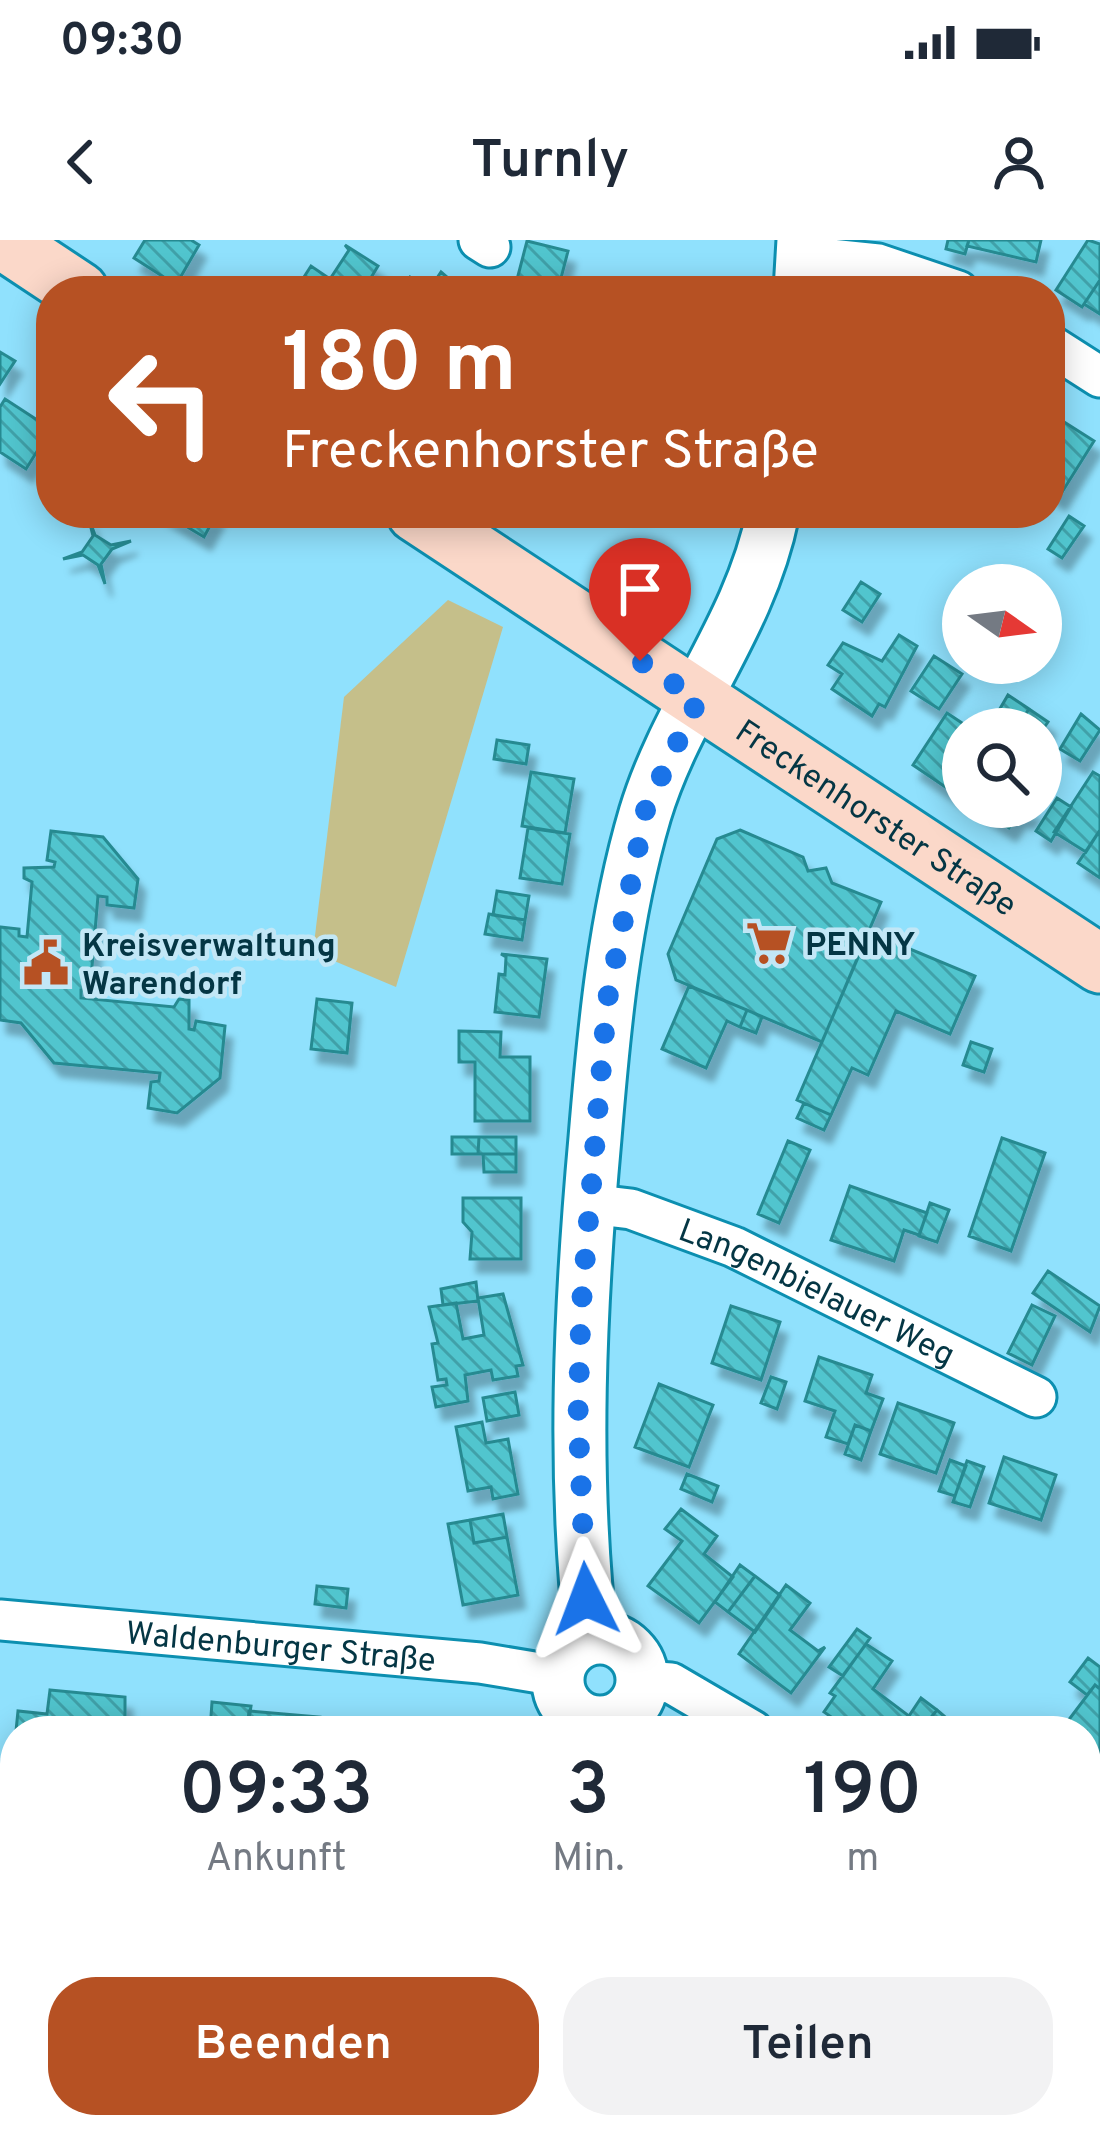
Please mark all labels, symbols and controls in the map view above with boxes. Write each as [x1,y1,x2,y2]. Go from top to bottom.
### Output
text: 09:30 [60,14,184,71]
text: Turnly [471,128,629,197]
icon: back [48,129,114,195]
icon: person [986,129,1052,195]
text: 180 m [282,315,517,421]
icon: left [84,324,240,480]
text: Freckenhorster Straße [282,419,819,488]
pin [589,538,691,661]
icon: arrive [607,556,673,622]
north arrow [942,564,1062,684]
map controls [942,564,1062,828]
button: search [942,708,1062,828]
street label: Freckenhorster Straße [726,712,1023,928]
supermarket icon: PENNY [744,918,794,968]
place label: PENNY [805,926,916,968]
place label: Kreisverwaltung Warendorf [82,927,336,1007]
public building icon: Kreisverwaltung Warendorf [21,938,71,988]
street label: Langenbielauer Weg [672,1211,961,1378]
position arrow [523,1536,649,1662]
street label: Waldenburger Straße [124,1614,437,1684]
text: 09:33 [179,1748,373,1840]
text: 3 [567,1748,610,1840]
text: 190 [803,1748,922,1840]
text: Ankunft [206,1836,346,1885]
text: Min. [552,1836,624,1885]
text: m [846,1836,879,1885]
button: Beenden [48,1977,539,2115]
button: Teilen [563,1977,1053,2115]

